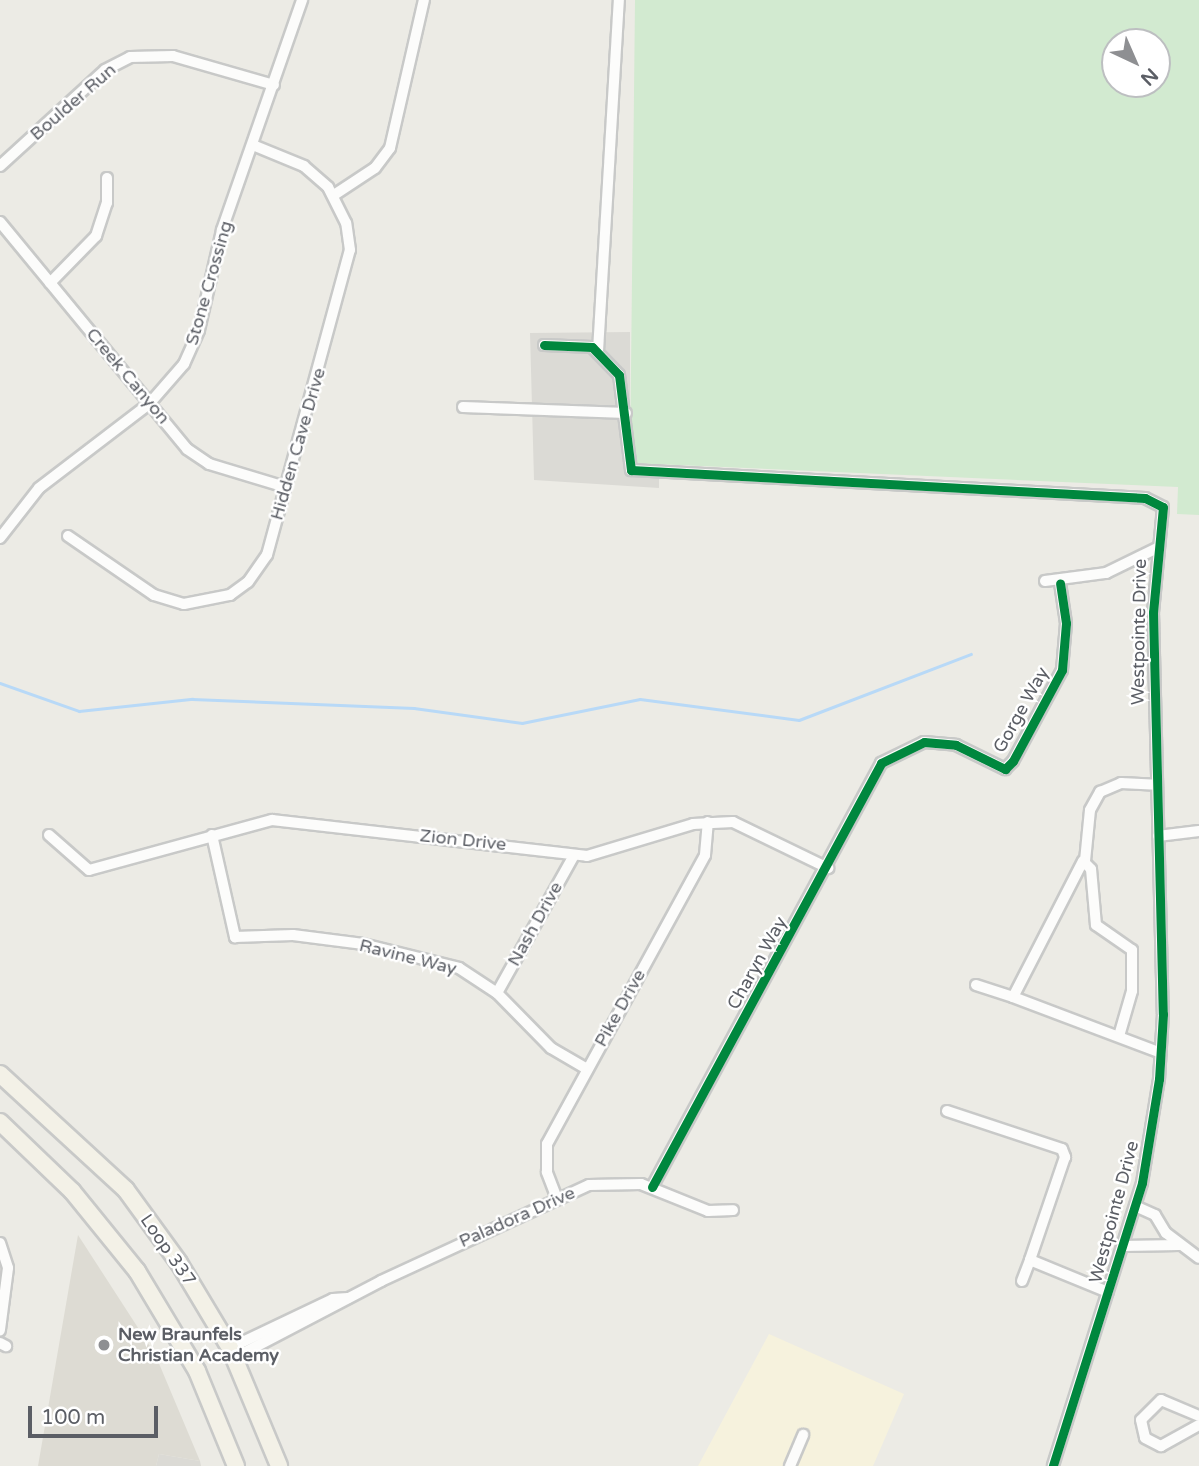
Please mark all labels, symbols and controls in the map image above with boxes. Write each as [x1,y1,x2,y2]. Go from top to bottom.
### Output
north arrow [1101,28,1171,98]
street label: Boulder Run [26,59,120,145]
text: N [1136,63,1162,90]
street label: Stone Crossing [181,218,237,348]
street label: Creek Canyon [82,324,174,428]
street label: Hidden Cave Drive [266,365,330,523]
street label: Westpointe Drive [1127,559,1151,705]
street label: Gorge Way [989,663,1053,757]
street label: Zion Drive [419,825,507,855]
street label: Nash Drive [503,878,567,970]
street label: Charyn Way [723,913,791,1013]
street label: Ravine Way [357,934,459,980]
street label: Pike Drive [590,965,650,1051]
street label: Westpointe Drive [1085,1138,1143,1286]
street label: Paladora Drive [456,1182,578,1252]
street label: Loop 337 [136,1210,200,1290]
place label: New Braunfels Christian Academy [118,1324,279,1366]
marker: New Braunfels Christian Academy [96,1337,112,1353]
scale bar [32,1392,161,1436]
text: 100 m [41,1405,105,1430]

